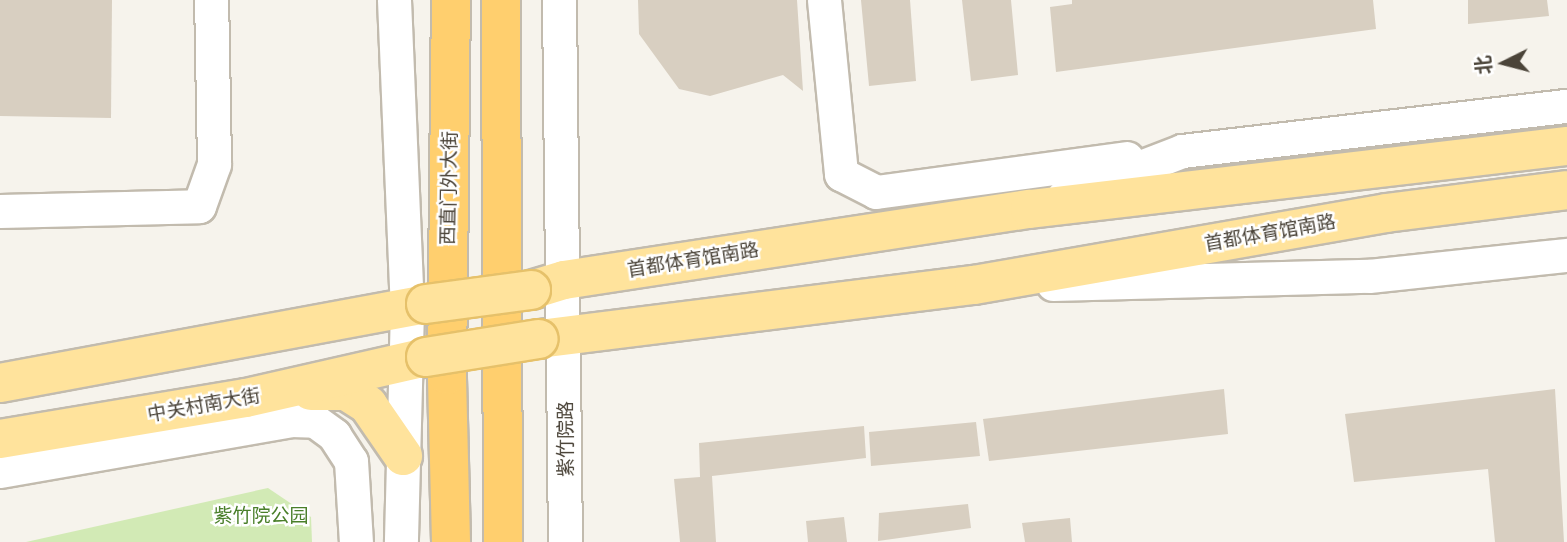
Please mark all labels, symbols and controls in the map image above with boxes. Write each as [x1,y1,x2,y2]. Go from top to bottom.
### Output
north arrow [1469,28,1539,98]
text: 北 [1471,55,1495,76]
street label: 西直门外大街 [437,131,461,245]
street label: 首都体育馆南路 [1203,210,1337,256]
street label: 首都体育馆南路 [626,238,760,282]
street label: 中关村南大街 [146,384,262,426]
street label: 紫竹院路 [555,401,577,477]
park label: 紫竹院公园 [214,505,308,527]

